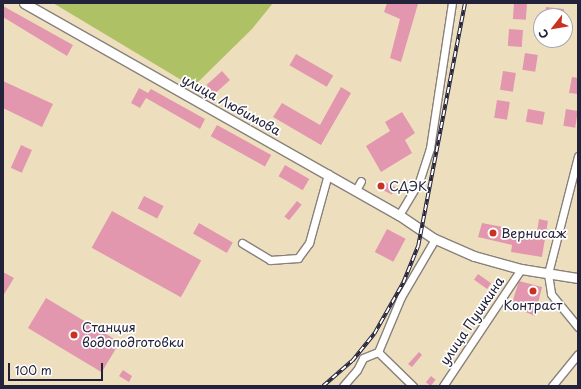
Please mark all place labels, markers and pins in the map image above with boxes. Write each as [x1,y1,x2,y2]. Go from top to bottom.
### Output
place label: СДЭК [389,178,427,194]
marker: СДЭК [376,181,386,191]
place label: Вернисаж [501,225,566,241]
marker: Вернисаж [488,228,498,238]
marker: Контраст [528,286,538,296]
place label: Контраст [504,297,562,313]
place label: Станция водоподготовки [82,320,184,351]
marker: Станция водоподготовки [69,330,79,340]

